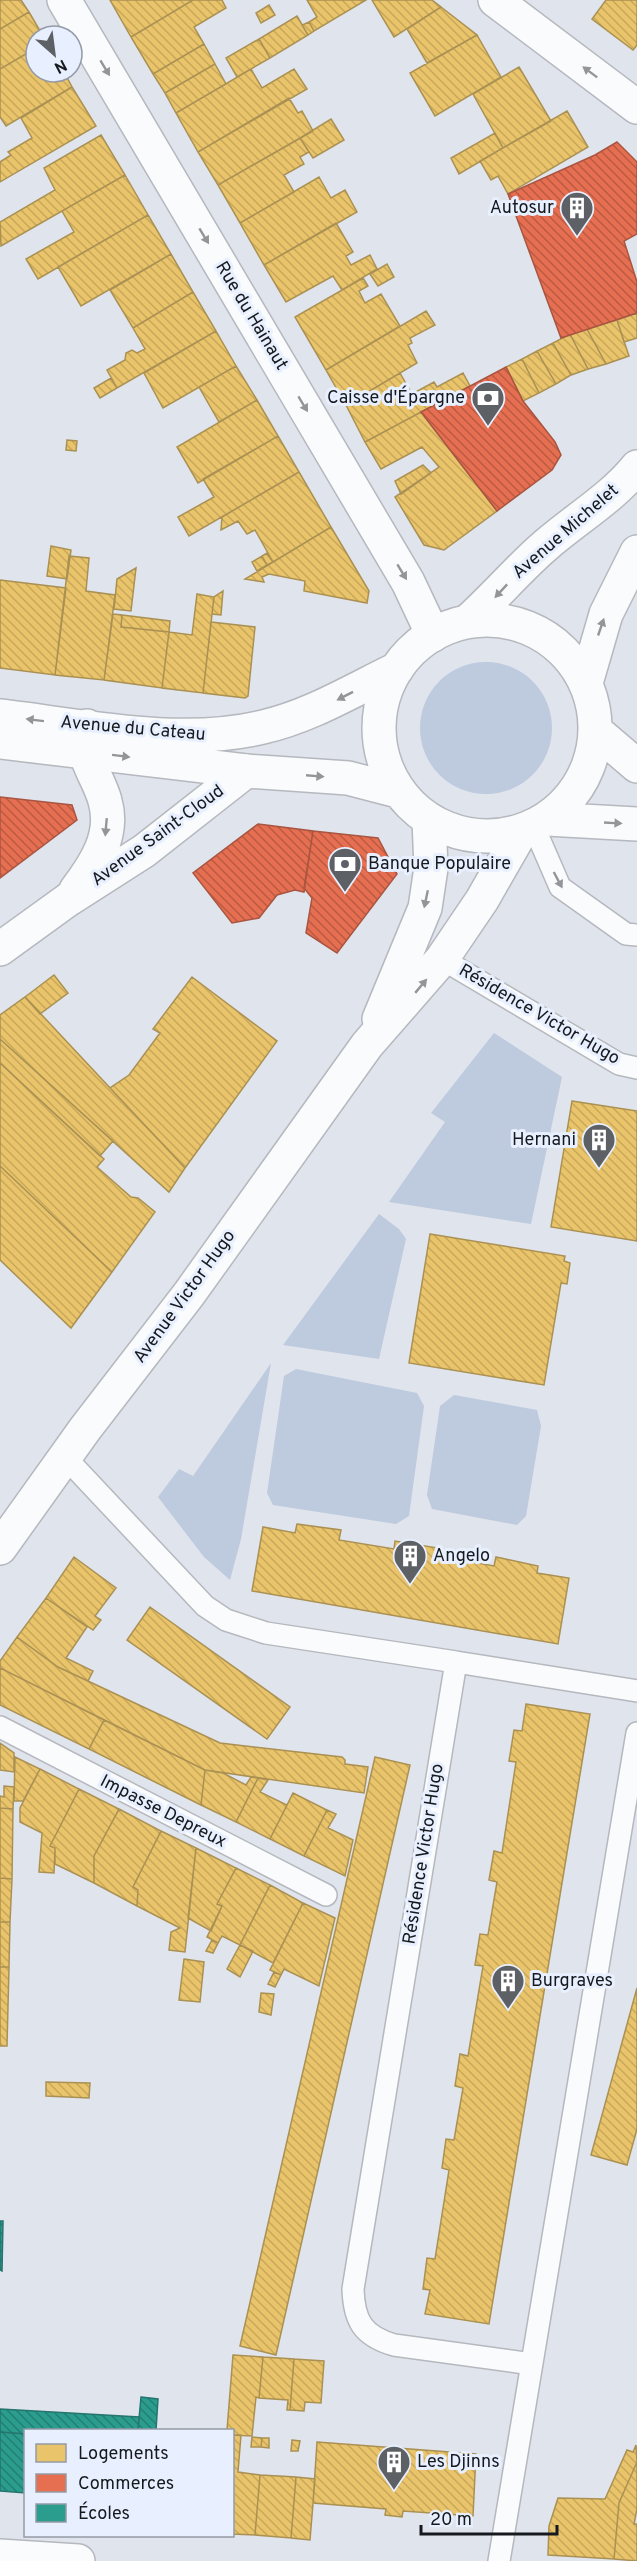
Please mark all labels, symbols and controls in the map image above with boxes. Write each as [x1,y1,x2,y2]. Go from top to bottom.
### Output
north arrow [24,24,84,84]
text: N [50,54,70,77]
one-way arrow [99,60,109,77]
one-way arrow [583,66,598,78]
building icon: Autosur [559,190,595,237]
place label: Autosur [490,197,554,220]
one-way arrow [198,228,208,245]
street label: Rue du Hainaut [209,257,293,375]
bank icon: Caisse d'Épargne [470,380,506,427]
place label: Caisse d'Épargne [327,385,465,410]
one-way arrow [297,396,308,412]
street label: Avenue Michelet [508,480,624,584]
one-way arrow [396,564,407,580]
one-way arrow [494,584,508,598]
one-way arrow [597,618,607,636]
one-way arrow [336,690,354,700]
street label: Avenue du Cateau [59,711,207,747]
one-way arrow [26,715,45,725]
one-way arrow [111,752,130,761]
one-way arrow [305,771,324,781]
street label: Avenue Saint-Cloud [87,780,229,892]
one-way arrow [101,818,111,837]
one-way arrow [603,818,622,827]
bank icon: Banque Populaire [327,846,363,893]
place label: Banque Populaire [368,853,511,876]
one-way arrow [553,872,563,889]
one-way arrow [421,890,430,909]
street label: Résidence Victor Hugo [454,959,624,1071]
one-way arrow [414,979,427,994]
building icon: Hernani [581,1122,617,1169]
place label: Hernani [512,1129,576,1152]
street label: Avenue Victor Hugo [129,1226,241,1368]
building icon: Angelo [392,1538,428,1585]
place label: Angelo [433,1545,490,1568]
street label: Résidence Victor Hugo [398,1762,450,1946]
street label: Impasse Depreux [96,1770,230,1854]
building icon: Burgraves [490,1963,526,2010]
place label: Burgraves [531,1970,613,1993]
legend [24,2429,234,2537]
text: Logements [78,2443,169,2466]
building icon: Les Djinns [376,2444,412,2491]
place label: Les Djinns [417,2451,500,2474]
text: Commerces [78,2473,174,2496]
scale bar [421,2498,558,2536]
text: Écoles [78,2501,130,2526]
text: 20 m [430,2509,472,2532]

